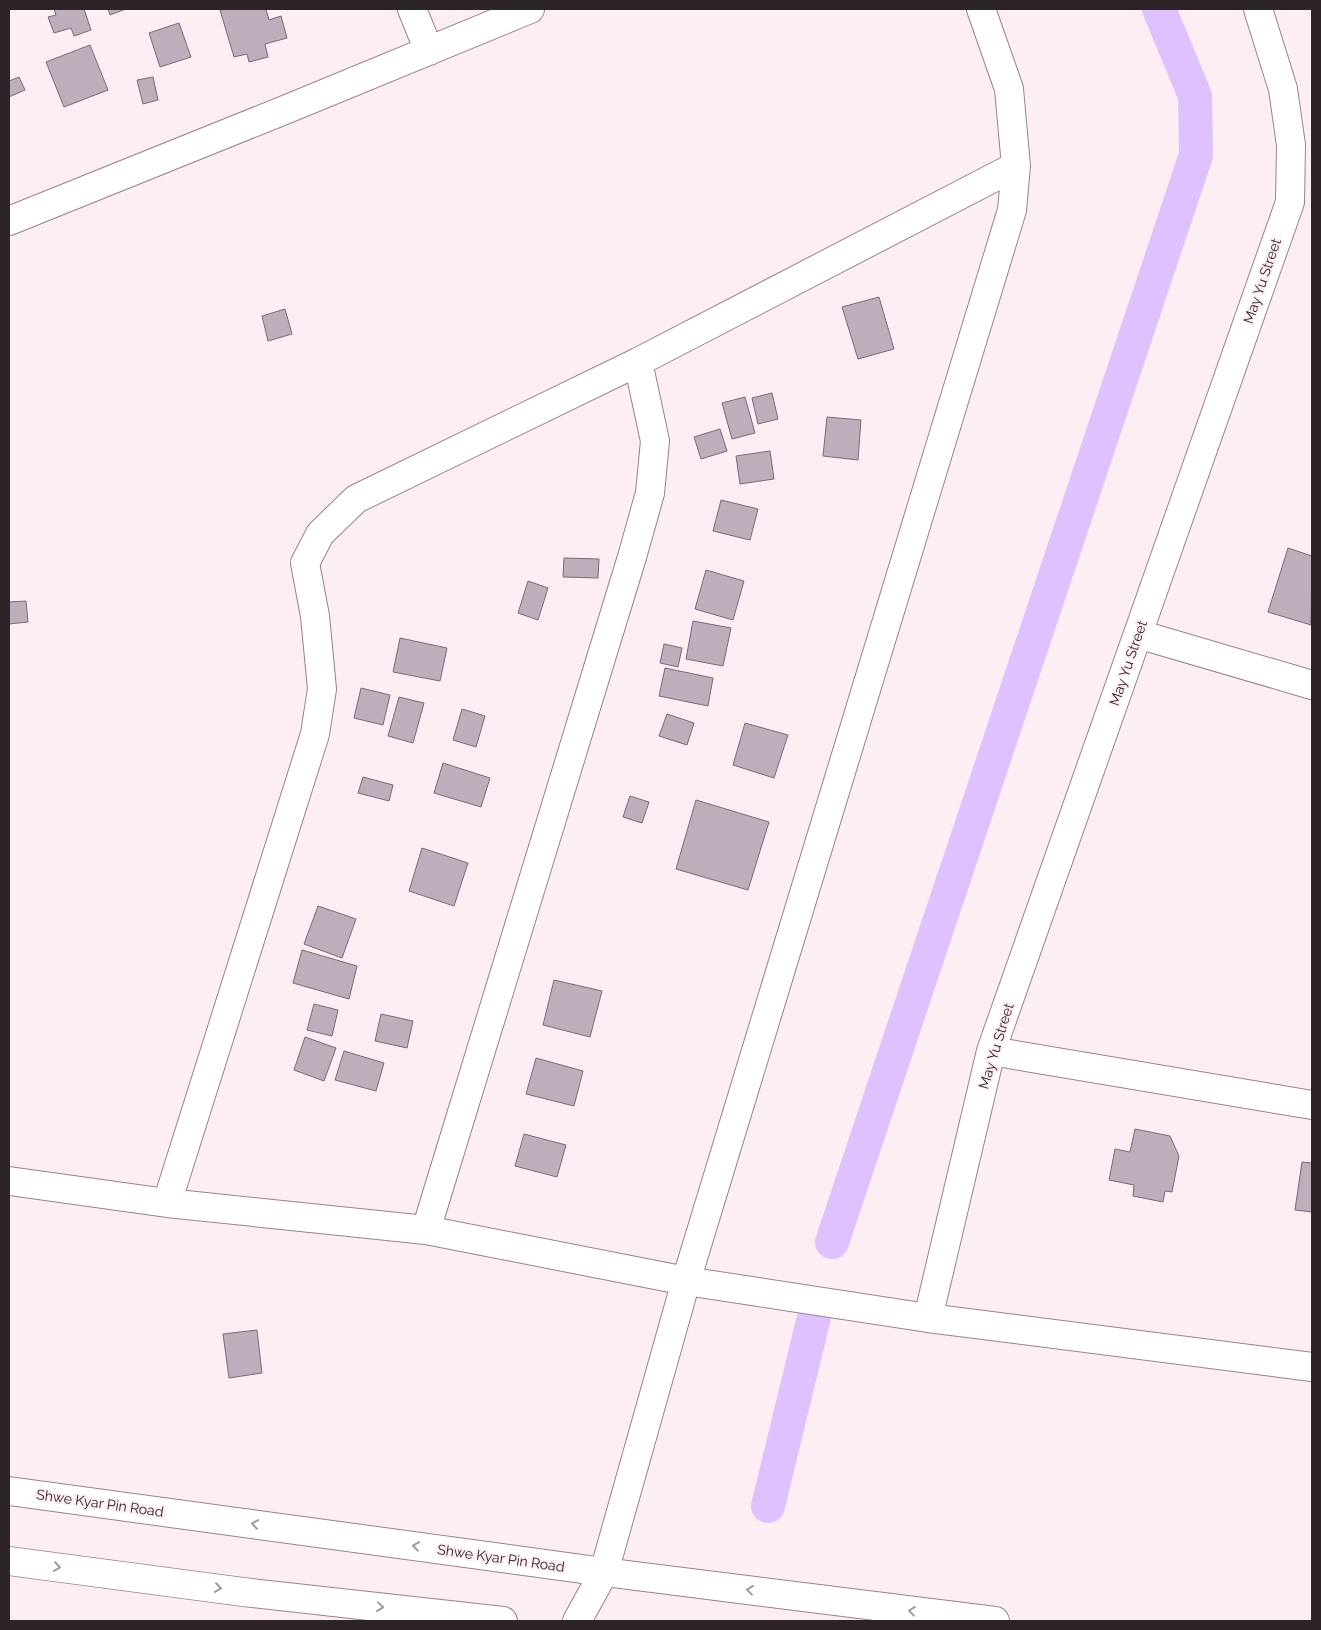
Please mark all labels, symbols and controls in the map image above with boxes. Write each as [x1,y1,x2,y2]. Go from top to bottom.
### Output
street label: May Yu Street [1240,236,1284,326]
street label: May Yu Street [1106,618,1150,708]
street label: May Yu Street [975,1001,1017,1091]
street label: Shwe Kyar Pin Road [35,1486,165,1520]
one-way arrow [250,1519,258,1530]
one-way arrow [411,1541,419,1552]
street label: Shwe Kyar Pin Road [436,1541,566,1575]
one-way arrow [53,1561,61,1572]
one-way arrow [214,1583,223,1593]
one-way arrow [746,1585,754,1596]
one-way arrow [376,1601,384,1612]
one-way arrow [907,1606,915,1617]

